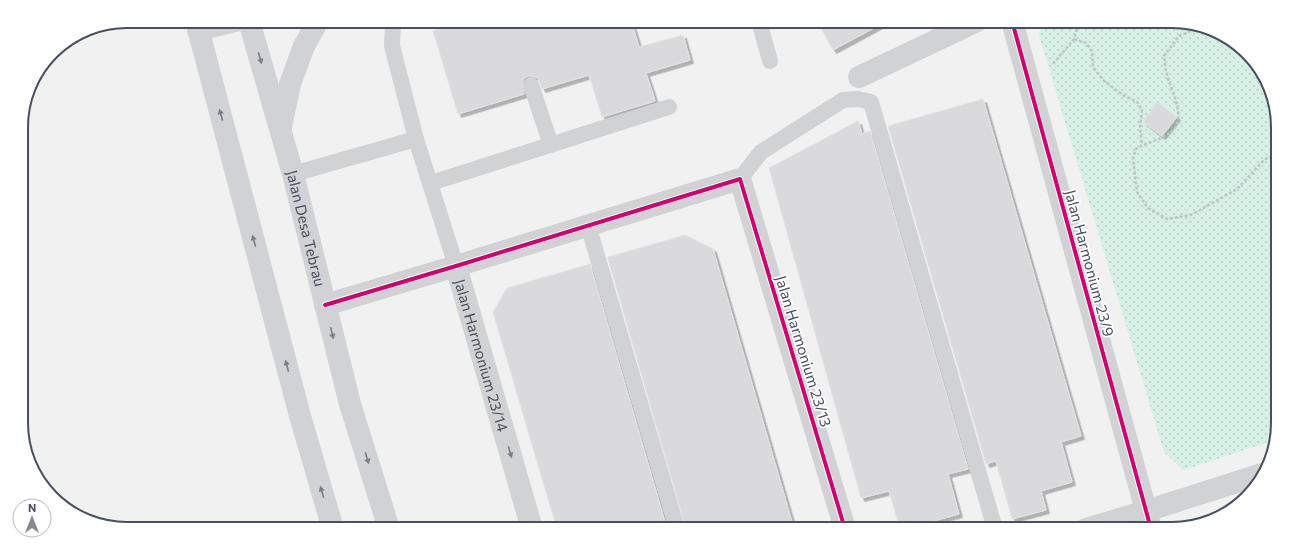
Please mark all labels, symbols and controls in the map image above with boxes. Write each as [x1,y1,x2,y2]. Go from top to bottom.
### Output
one-way arrow [257,53,263,65]
one-way arrow [218,109,224,121]
street label: Jalan Desa Tebrau [283,168,330,288]
street label: Jalan Harmonium 23/9 [1062,188,1118,338]
one-way arrow [251,234,257,246]
street label: Jalan Harmonium 23/13 [772,273,836,429]
street label: Jalan Harmonium 23/14 [451,277,512,434]
one-way arrow [329,327,335,339]
one-way arrow [284,360,290,373]
one-way arrow [507,446,513,458]
one-way arrow [364,453,370,465]
one-way arrow [319,485,325,498]
north arrow [12,498,52,538]
text: N [28,501,36,514]

